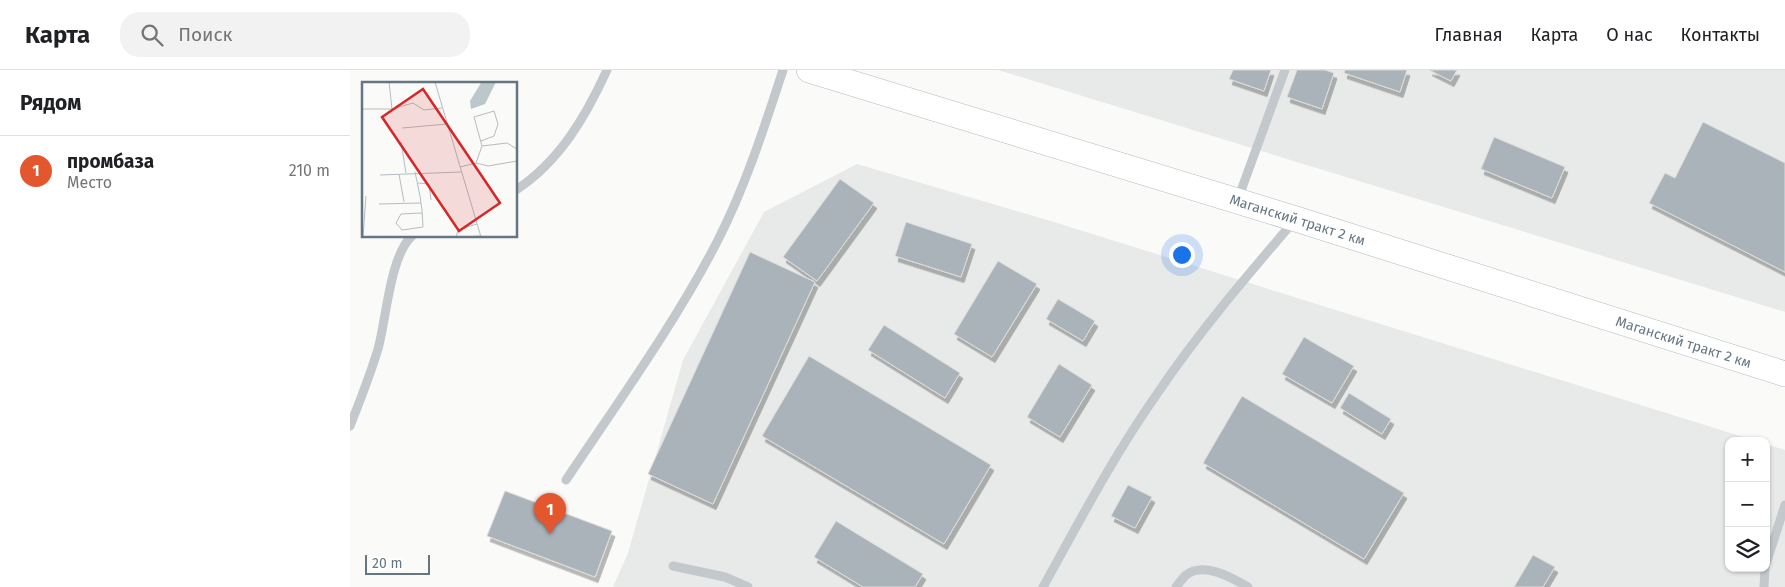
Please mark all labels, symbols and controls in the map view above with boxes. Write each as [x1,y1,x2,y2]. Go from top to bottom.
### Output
search box [120,12,470,57]
text: Карта [25,21,90,49]
icon: search [138,21,166,49]
text: Поиск [178,23,232,46]
text: Главная [1435,24,1503,46]
text: Карта [1531,24,1578,46]
text: О нас [1606,24,1653,46]
text: Контакты [1681,24,1760,46]
inset map [362,82,518,238]
text: Рядом [20,90,81,116]
text: промбаза [67,150,154,173]
text: 1 [32,161,40,180]
text: 210 m [289,161,330,180]
text: Место [67,173,112,192]
street label: Маганский тракт 2 км [1228,191,1368,249]
your location [1169,242,1195,268]
street label: Маганский тракт 2 км [1614,312,1754,371]
map controls [1725,437,1770,572]
button: + [1725,437,1770,482]
button: − [1725,482,1770,527]
pin: 1 [534,493,566,534]
button: layers [1725,527,1770,572]
scale bar [365,552,430,575]
text: 20 m [372,555,402,572]

